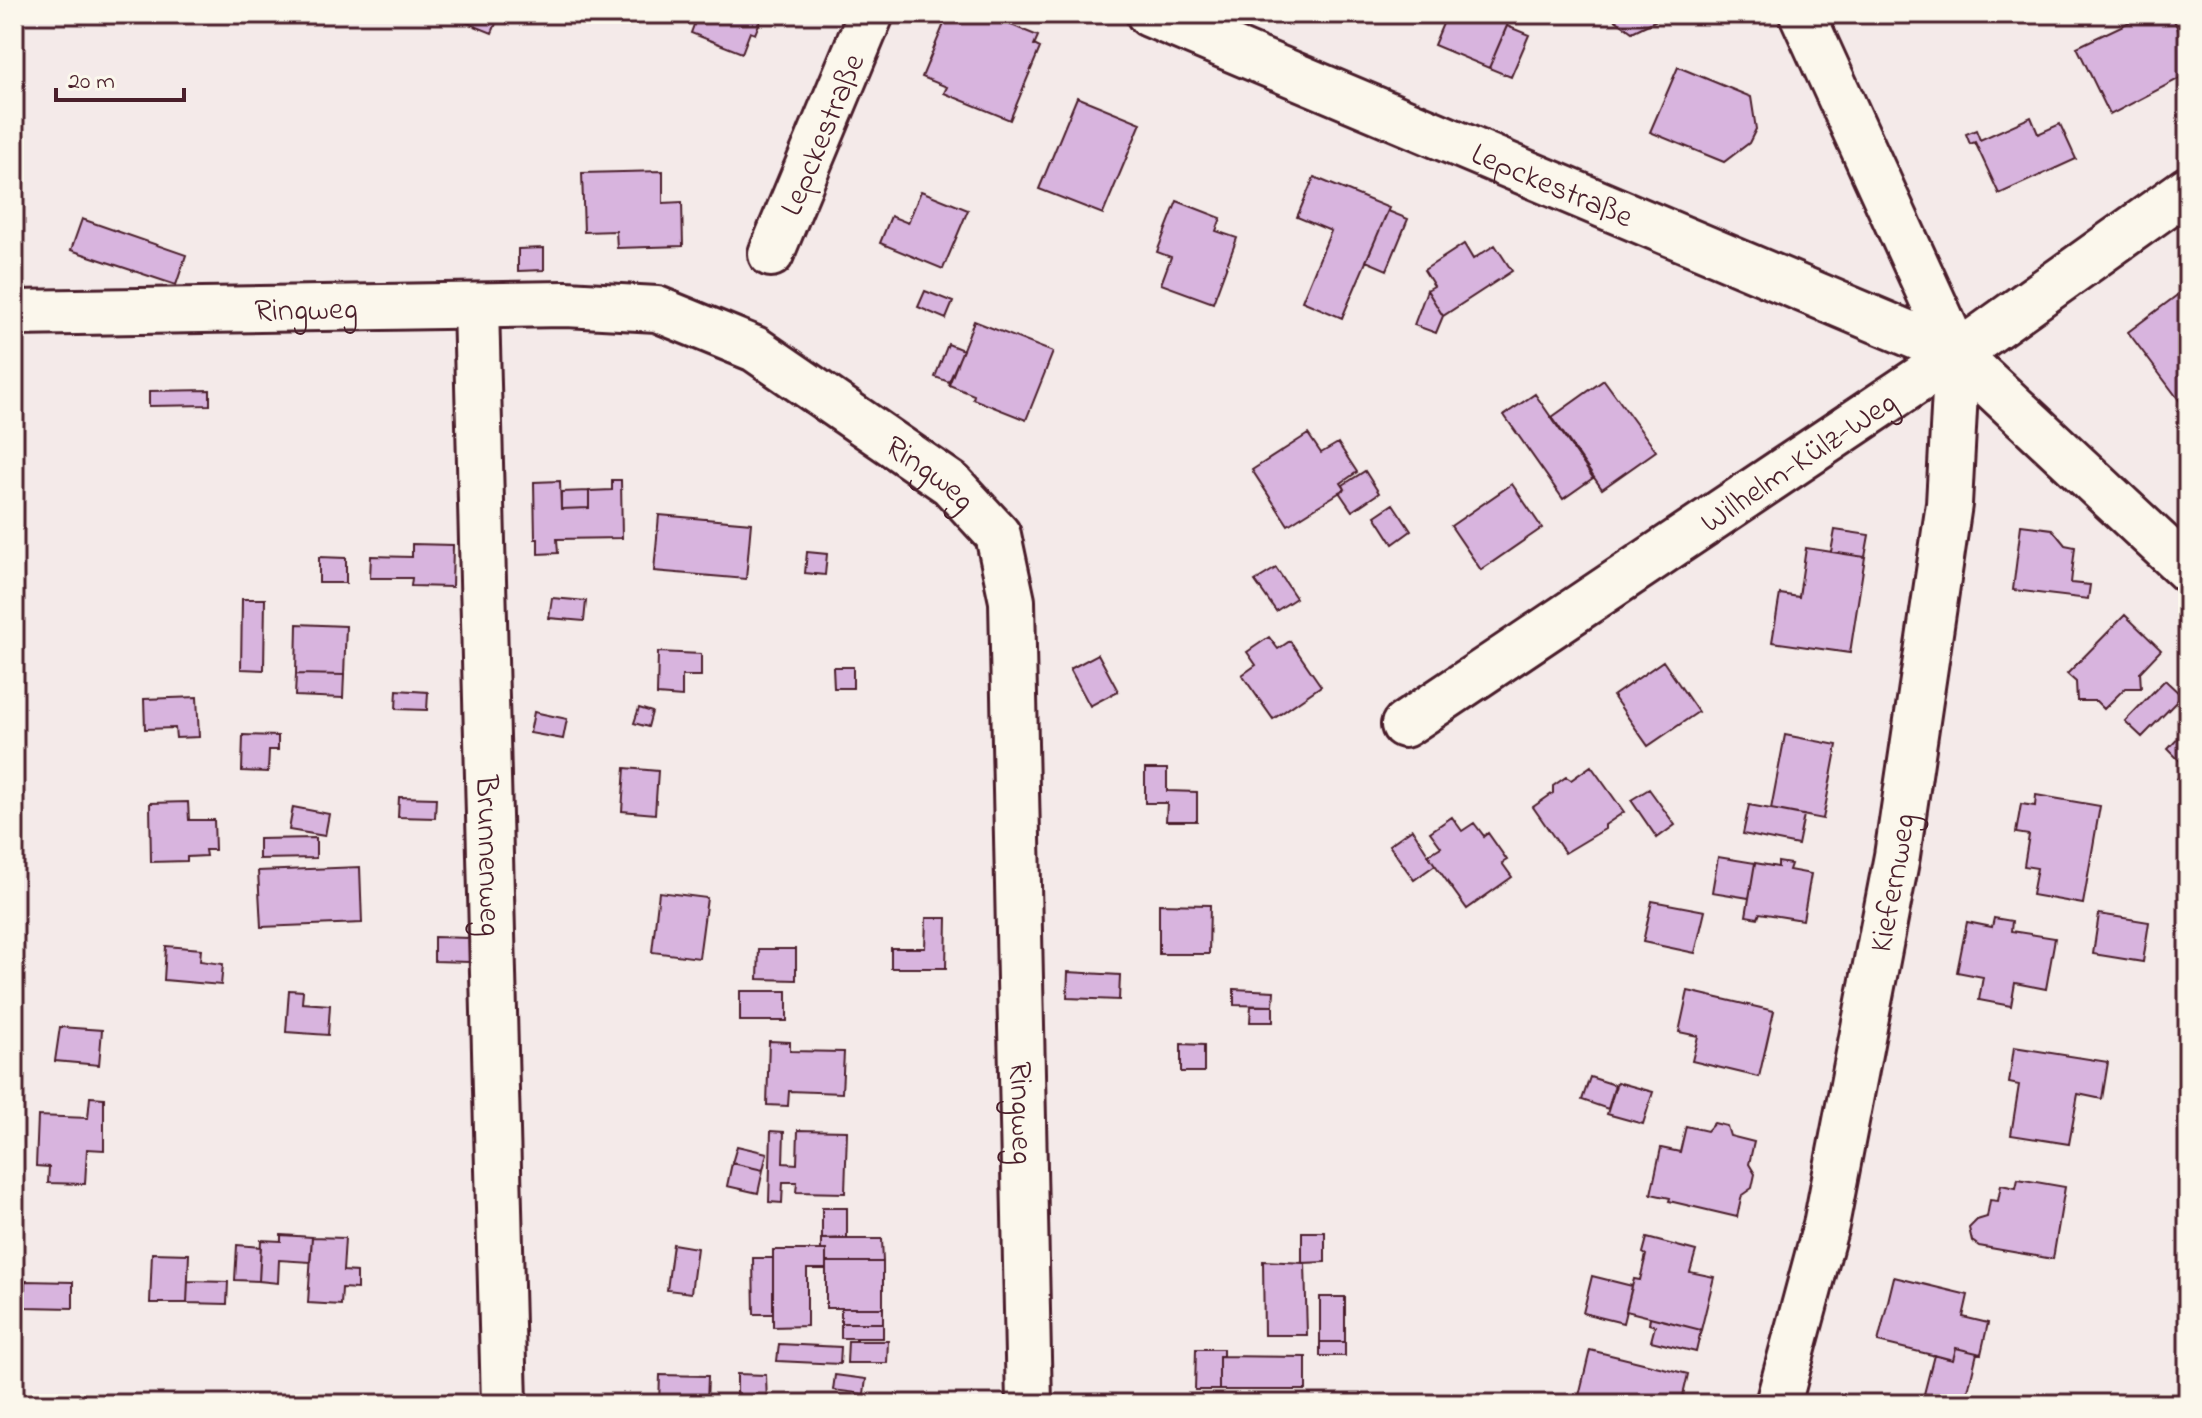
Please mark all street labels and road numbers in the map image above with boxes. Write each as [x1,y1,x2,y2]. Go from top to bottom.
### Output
street label: Lepckestraße [770,47,879,224]
street label: Lepckestraße [1463,132,1640,242]
street label: Ringweg [254,287,358,336]
street label: Wilhelm-Külz-Weg [1692,381,1907,547]
street label: Ringweg [874,425,985,523]
street label: Brunnenweg [461,774,512,937]
street label: Kiefernweg [1859,810,1930,957]
street label: Ringweg [995,1061,1044,1165]

